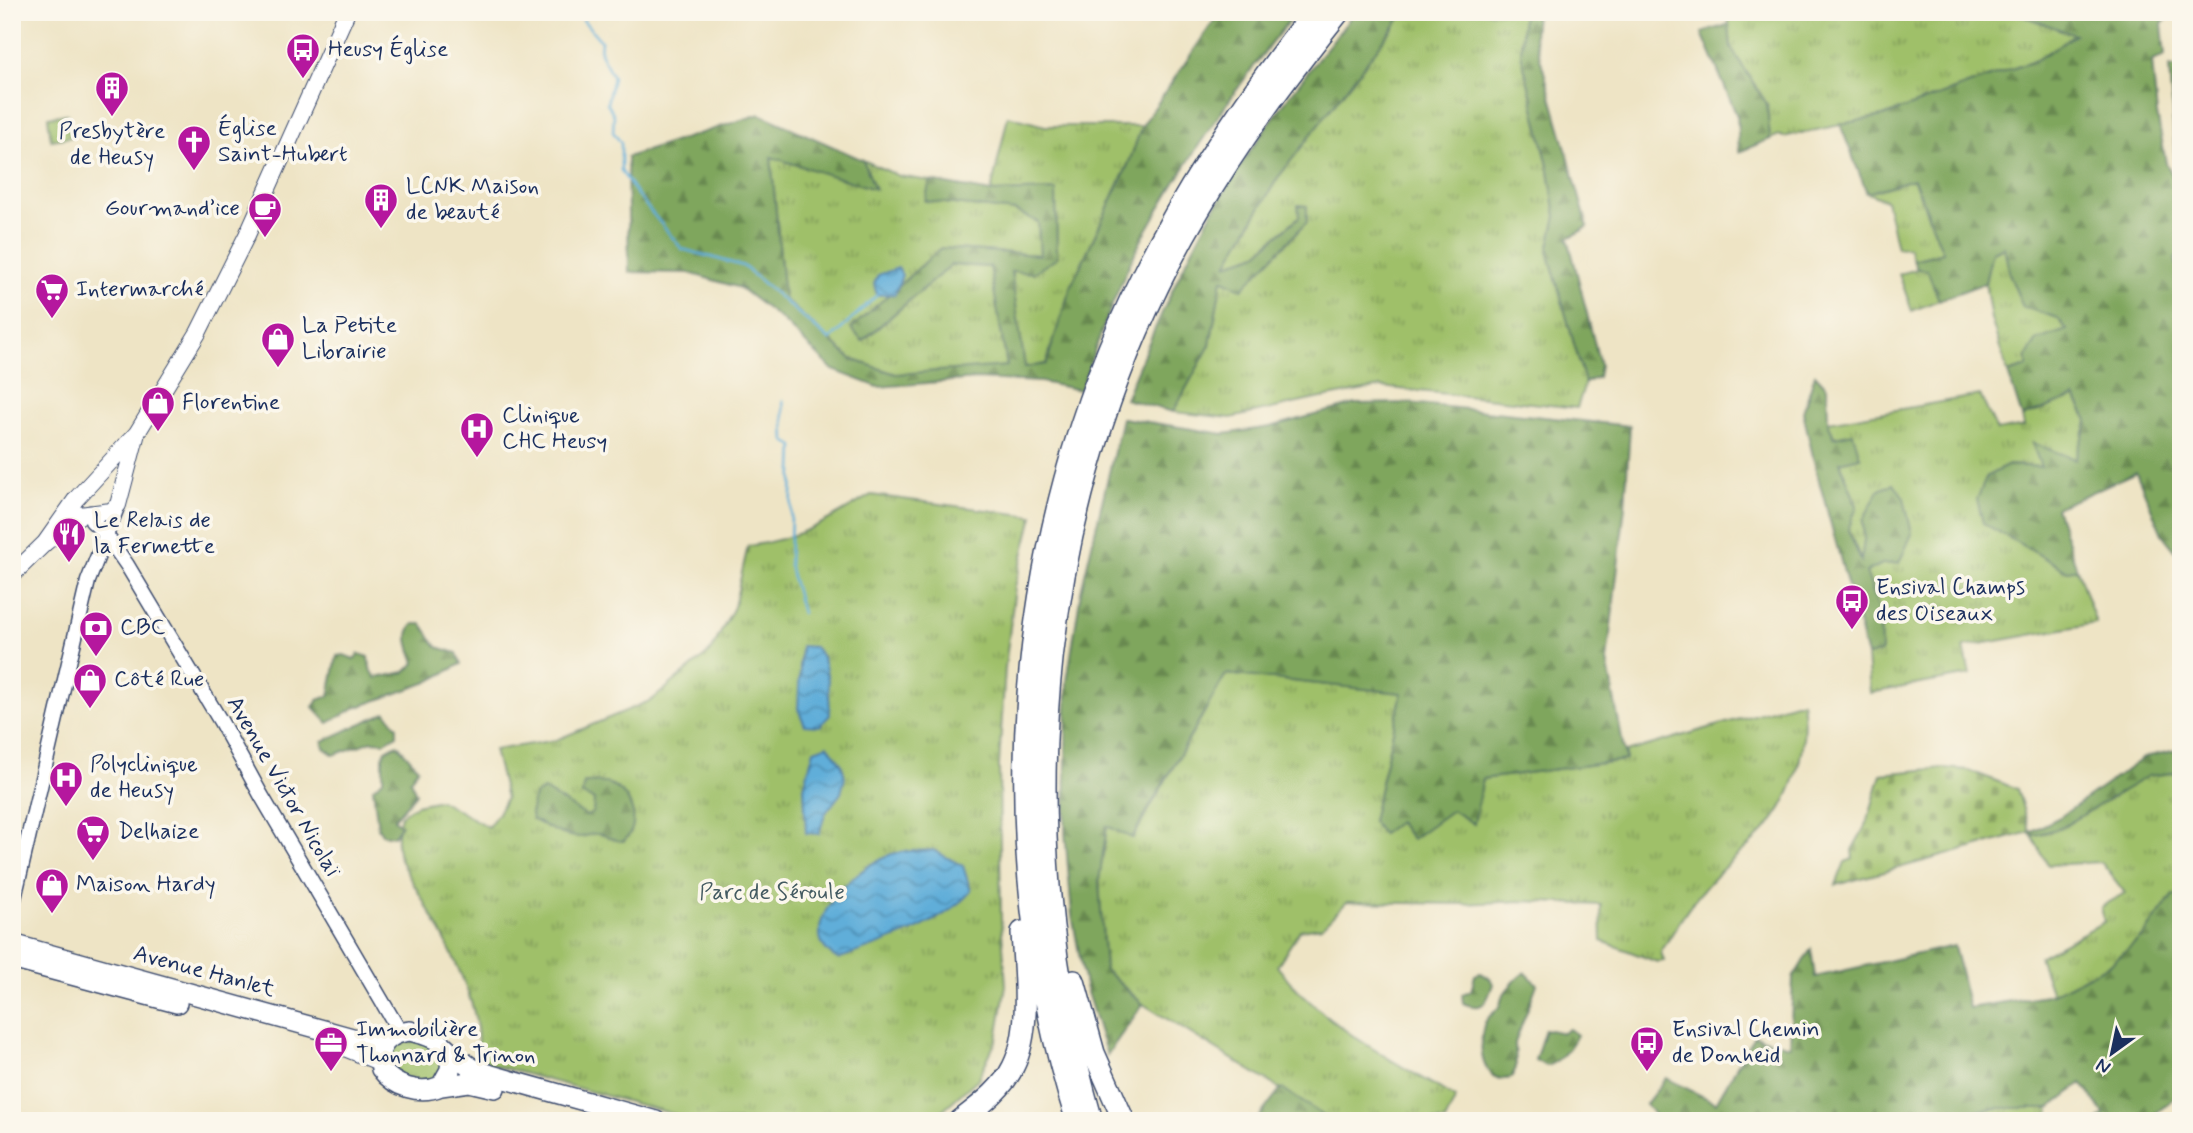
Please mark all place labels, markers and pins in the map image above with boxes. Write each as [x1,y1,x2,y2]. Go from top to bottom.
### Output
bus stop icon: Heusy Église [284,31,322,80]
place label: Heusy Église [328,34,448,65]
building icon: Presbytère de Heusy [93,69,131,118]
place label: Église Saint-Hubert [218,113,348,170]
place label: Presbytère de Heusy [59,117,165,173]
church icon: Église Saint-Hubert [175,123,213,172]
place label: LCNK Maison de beauté [406,172,539,228]
building icon: LCNK Maison de beauté [362,181,400,230]
cafe icon: Gourmand’ice [246,190,284,239]
place label: Gourmand’ice [105,194,240,224]
supermarket icon: Intermarché [33,271,71,320]
place label: Intermarché [76,275,204,305]
place label: La Petite Librairie [302,311,397,367]
shop icon: La Petite Librairie [259,320,297,369]
shop icon: Florentine [139,384,177,433]
place label: Florentine [182,388,280,418]
place label: Clinique CHC Heusy [502,401,607,457]
hospital icon: Clinique CHC Heusy [458,410,496,459]
place label: Le Relais de la Fermette [94,506,215,562]
restaurant icon: Le Relais de la Fermette [50,515,88,564]
place label: Ensival Champs des Oiseaux [1876,573,2025,629]
bus stop icon: Ensival Champs des Oiseaux [1833,582,1871,631]
bank icon: CBC [77,609,115,658]
place label: CBC [120,613,165,643]
shop icon: Côté Rue [71,661,109,710]
place label: Côté Rue [114,665,204,695]
place label: Polyclinique de Heusy [90,750,198,806]
hospital icon: Polyclinique de Heusy [47,759,85,808]
supermarket icon: Delhaize [74,813,112,862]
place label: Delhaize [118,817,199,847]
shop icon: Maison Hardy [33,866,71,915]
place label: Maison Hardy [76,870,216,900]
place label: Immobilière Thonnard & Trinon [356,1015,536,1071]
place label: Ensival Chemin de Donheid [1672,1015,1820,1071]
office icon: Immobilière Thonnard & Trinon [312,1024,350,1073]
bus stop icon: Ensival Chemin de Donheid [1628,1024,1666,1073]

